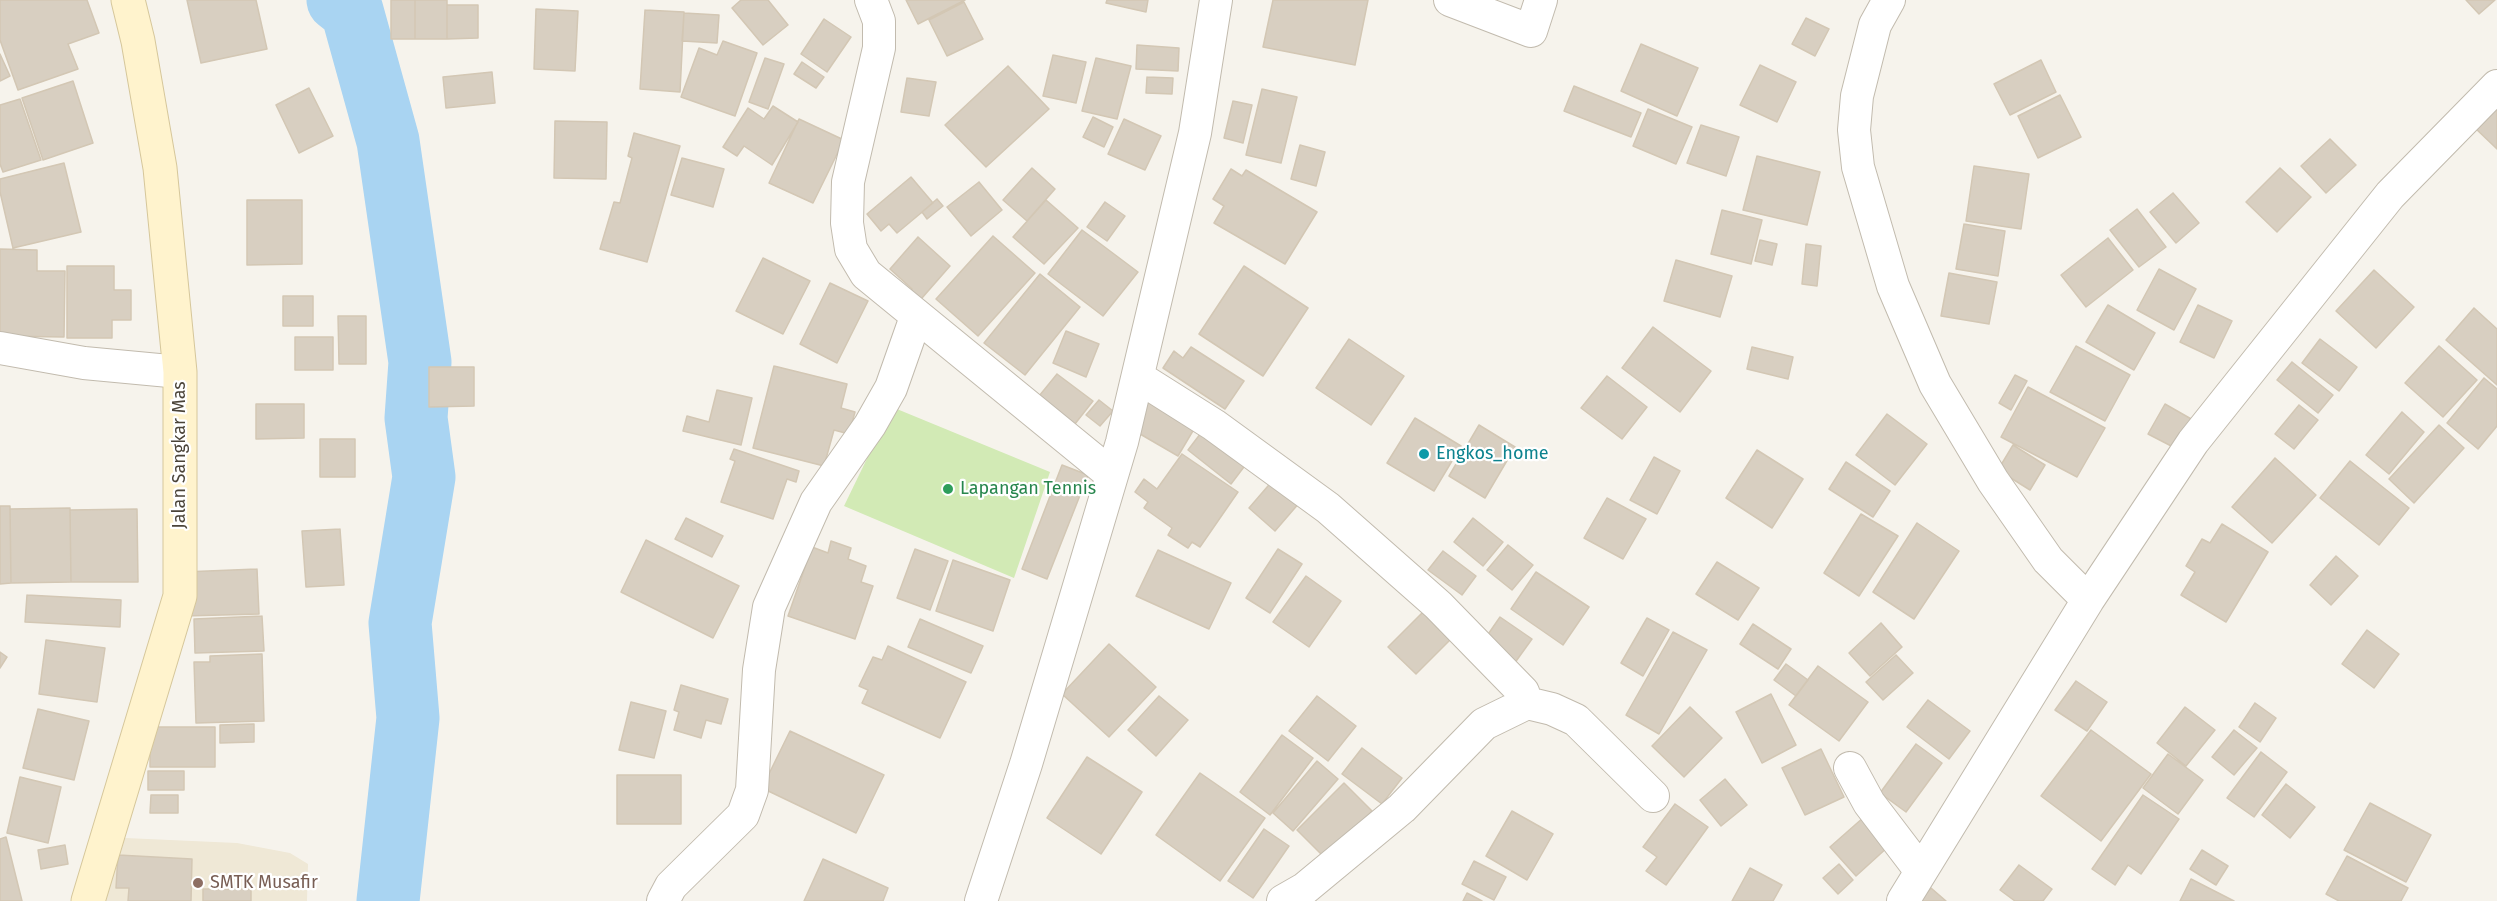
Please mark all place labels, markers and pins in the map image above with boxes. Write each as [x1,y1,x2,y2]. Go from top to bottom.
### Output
place label: Engkos_home [1436,443,1549,465]
marker: Engkos_home [1417,447,1431,461]
place label: Lapangan Tennis [960,478,1096,500]
marker: Lapangan Tennis [941,482,955,496]
place label: SMTK Musafir [210,872,318,894]
marker: SMTK Musafir [191,876,205,890]

